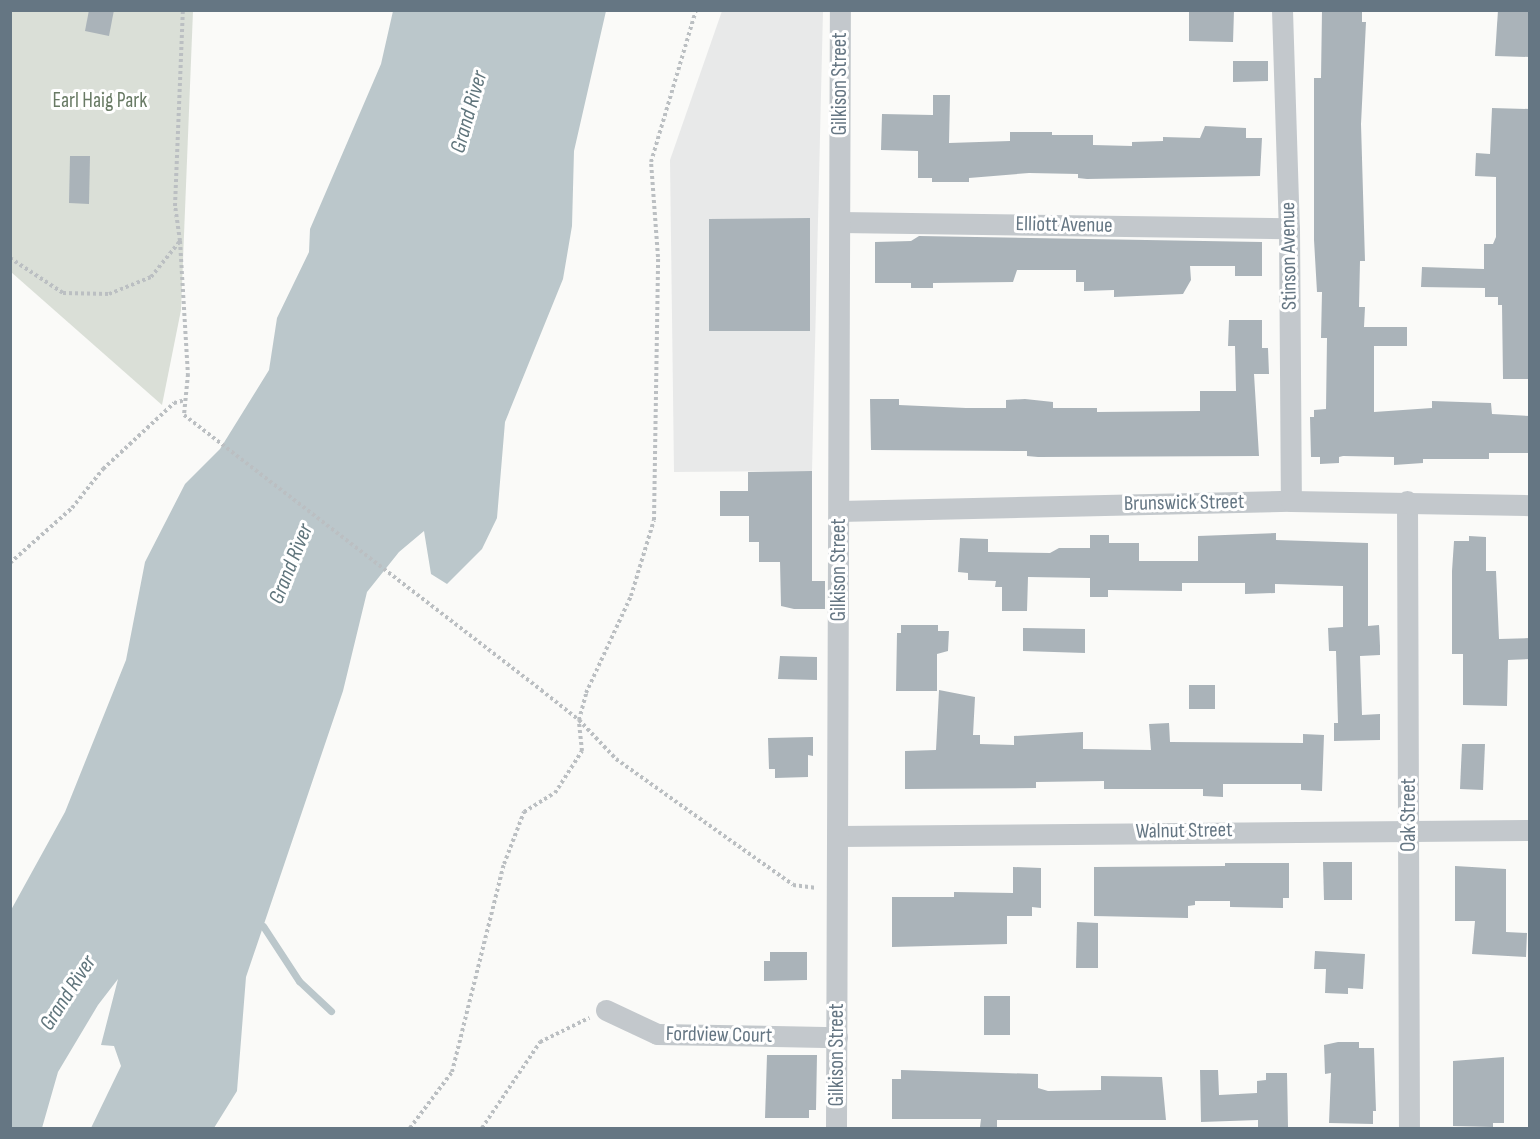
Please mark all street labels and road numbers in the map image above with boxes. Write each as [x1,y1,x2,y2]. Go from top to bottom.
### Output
street label: Gilkison Street [827,32,853,136]
street label: Stinson Avenue [1275,202,1303,310]
street label: Elliott Avenue [1015,212,1113,238]
street label: Brunswick Street [1124,489,1244,517]
street label: Gilkison Street [826,518,852,622]
street label: Oak Street [1396,778,1422,852]
street label: Walnut Street [1135,818,1233,844]
street label: Gilkison Street [824,1003,850,1107]
street label: Fordview Court [666,1021,772,1049]

